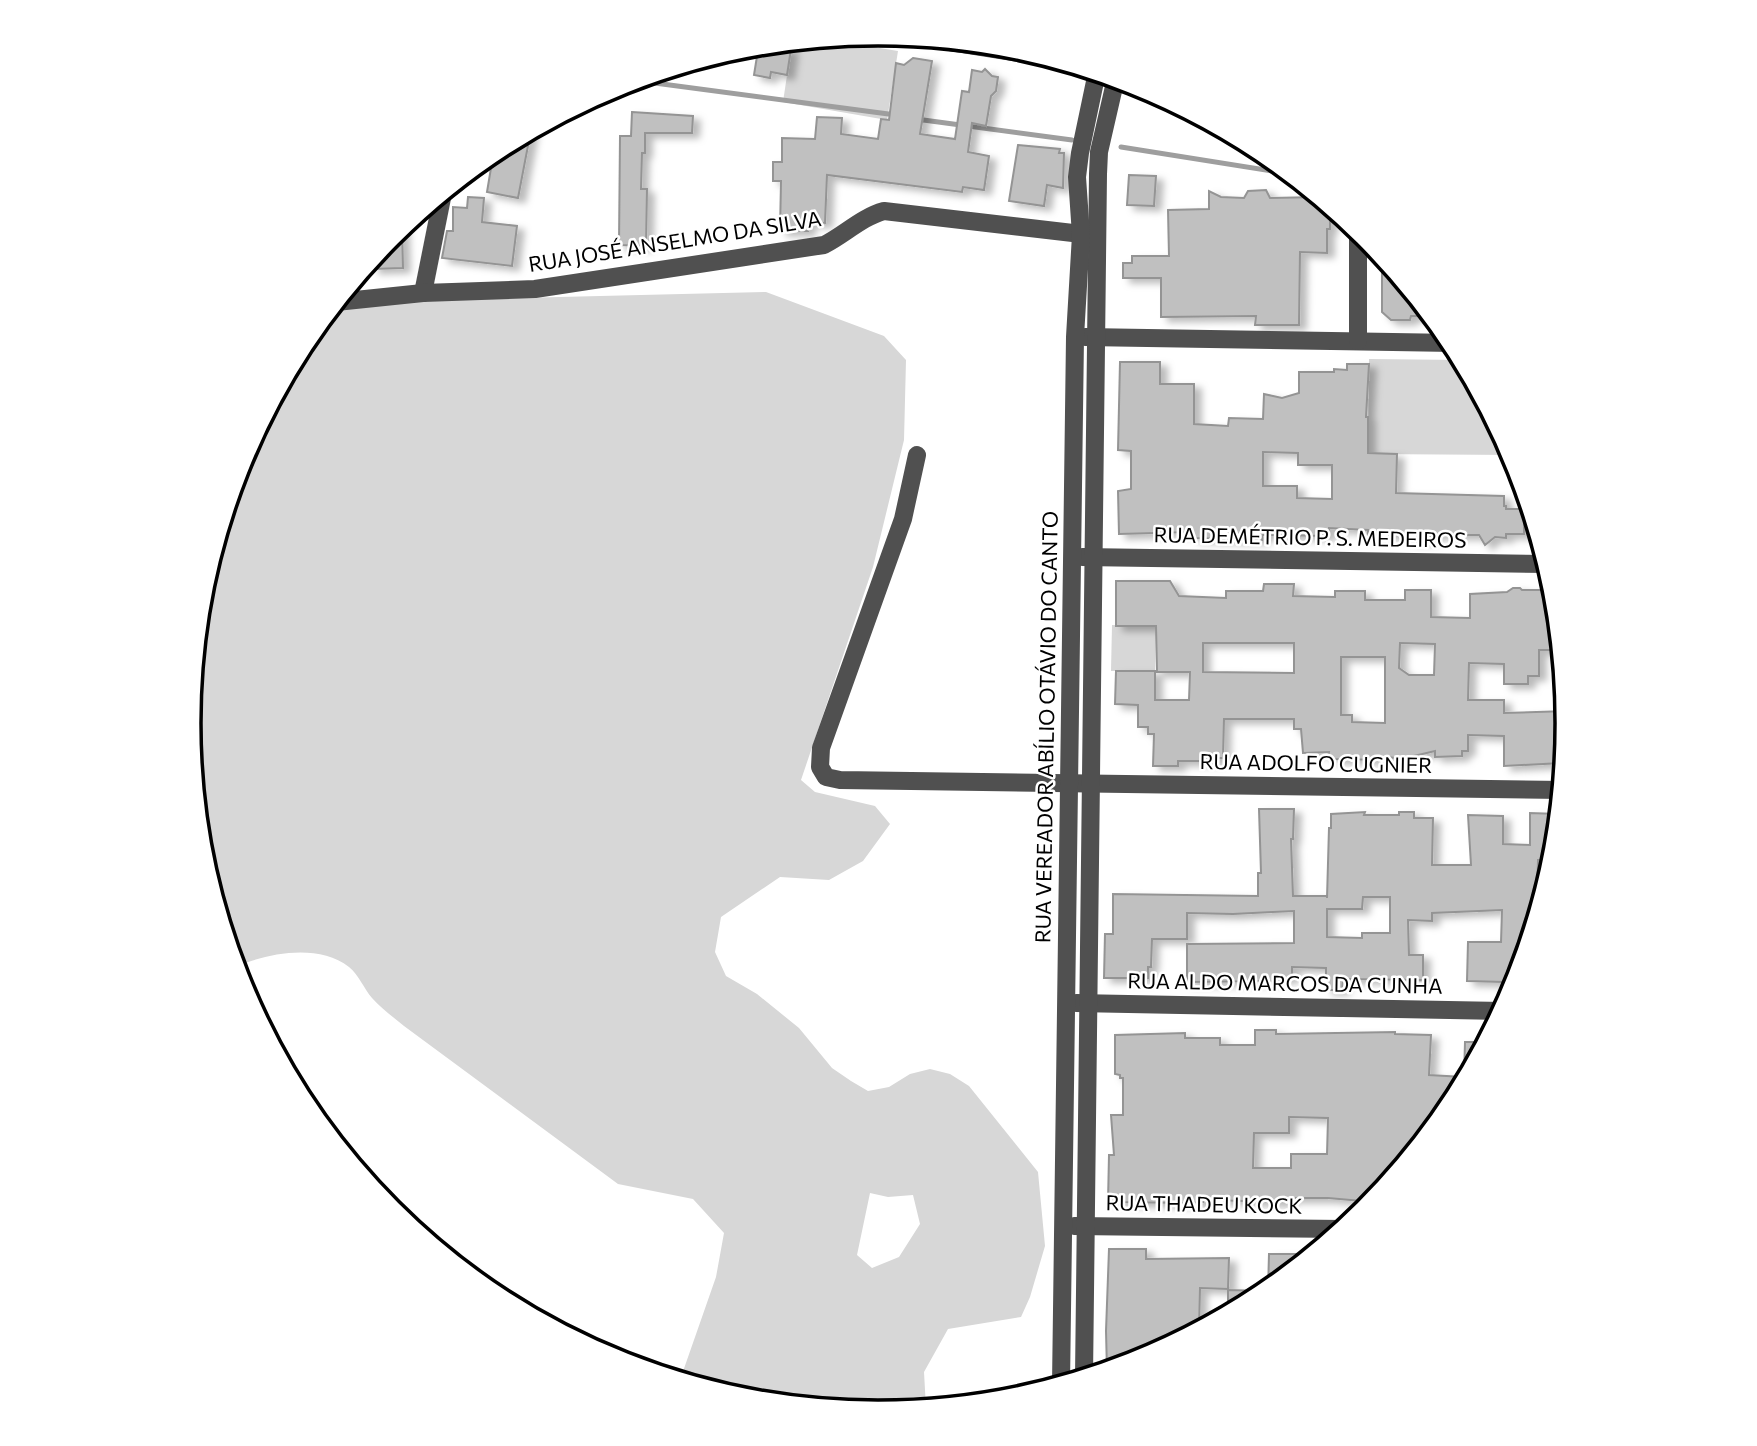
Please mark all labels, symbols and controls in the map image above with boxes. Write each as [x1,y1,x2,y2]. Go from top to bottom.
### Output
street label: RUA JOSÉ ANSELMO DA SILVA [527,205,823,276]
street label: RUA VEREADOR ABÍLIO OTÁVIO DO CANTO [1029,511,1062,943]
street label: RUA DEMÉTRIO P. S. MEDEIROS [1153,521,1467,552]
street label: RUA ADOLFO CUGNIER [1200,748,1433,777]
street label: RUA ALDO MARCOS DA CUNHA [1127,967,1443,998]
street label: RUA THADEU KOCK [1105,1189,1303,1218]

